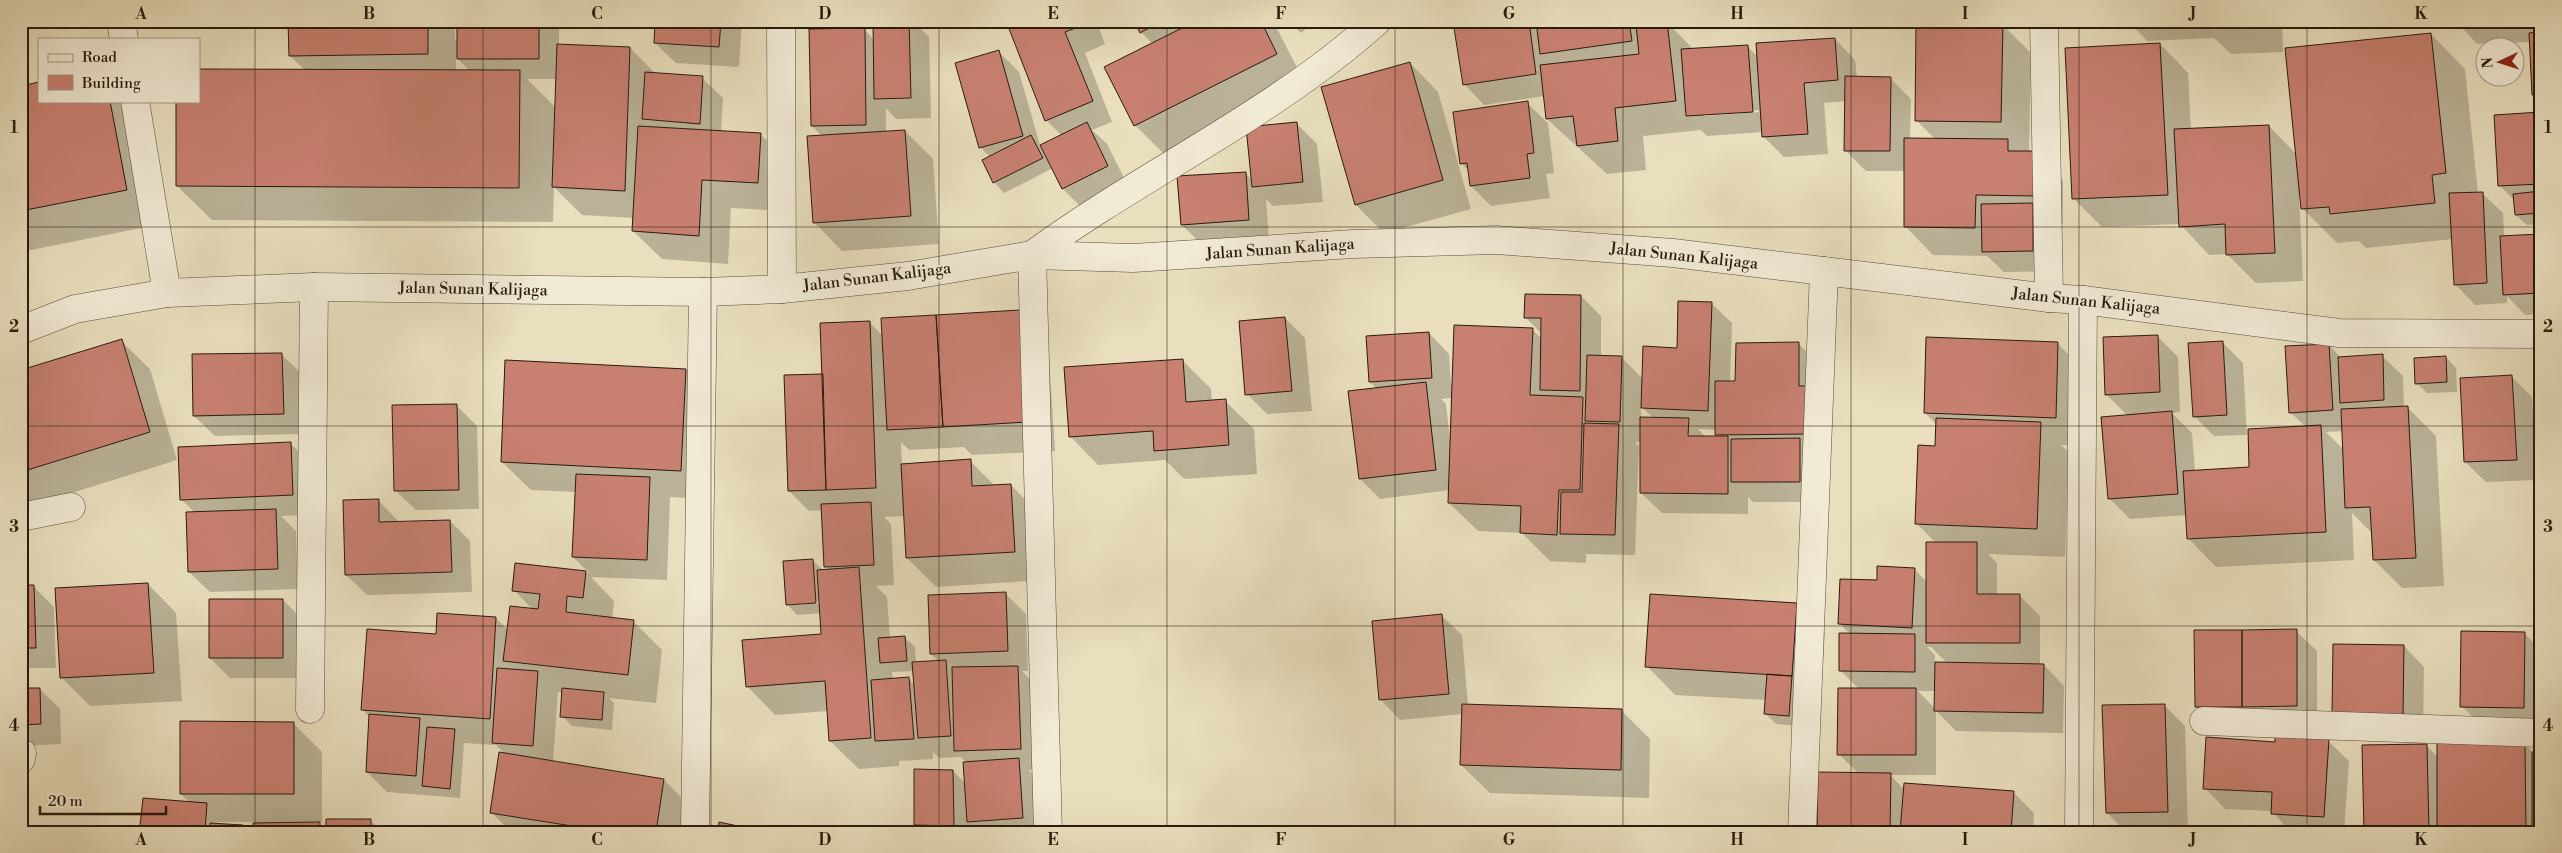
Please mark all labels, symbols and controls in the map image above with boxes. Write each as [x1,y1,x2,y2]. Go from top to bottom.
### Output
text: A [134,4,147,24]
text: B [363,4,375,24]
text: C [591,4,603,24]
text: D [819,4,832,24]
text: E [1047,4,1059,24]
text: F [1275,4,1287,24]
text: G [1503,4,1516,24]
text: H [1730,4,1744,24]
text: I [1962,4,1968,24]
text: J [2188,4,2196,24]
text: K [2415,4,2429,24]
legend [38,38,200,102]
north arrow [2474,38,2524,88]
text: Road [82,48,117,67]
text: N [2479,57,2497,69]
text: Building [81,74,141,93]
text: 1 [10,118,18,138]
text: 1 [2544,118,2552,138]
street label: Jalan Sunan Kalijaga [1204,234,1356,264]
street label: Jalan Sunan Kalijaga [1608,238,1760,274]
street label: Jalan Sunan Kalijaga [801,258,953,296]
street label: Jalan Sunan Kalijaga [397,278,549,300]
street label: Jalan Sunan Kalijaga [2010,283,2162,319]
text: 2 [9,317,19,337]
text: 2 [2543,317,2553,337]
text: 3 [9,517,19,537]
text: 3 [2543,517,2553,537]
text: 4 [9,716,20,736]
text: 4 [2543,716,2554,736]
scale bar [40,783,166,815]
text: 20 m [48,792,83,811]
text: A [134,830,147,850]
text: B [363,830,375,850]
text: C [591,830,603,850]
text: D [819,830,832,850]
text: E [1047,830,1059,850]
text: F [1275,830,1287,850]
text: G [1503,830,1516,850]
text: H [1730,830,1744,850]
text: I [1962,830,1968,850]
text: J [2188,830,2196,850]
text: K [2415,830,2429,850]

